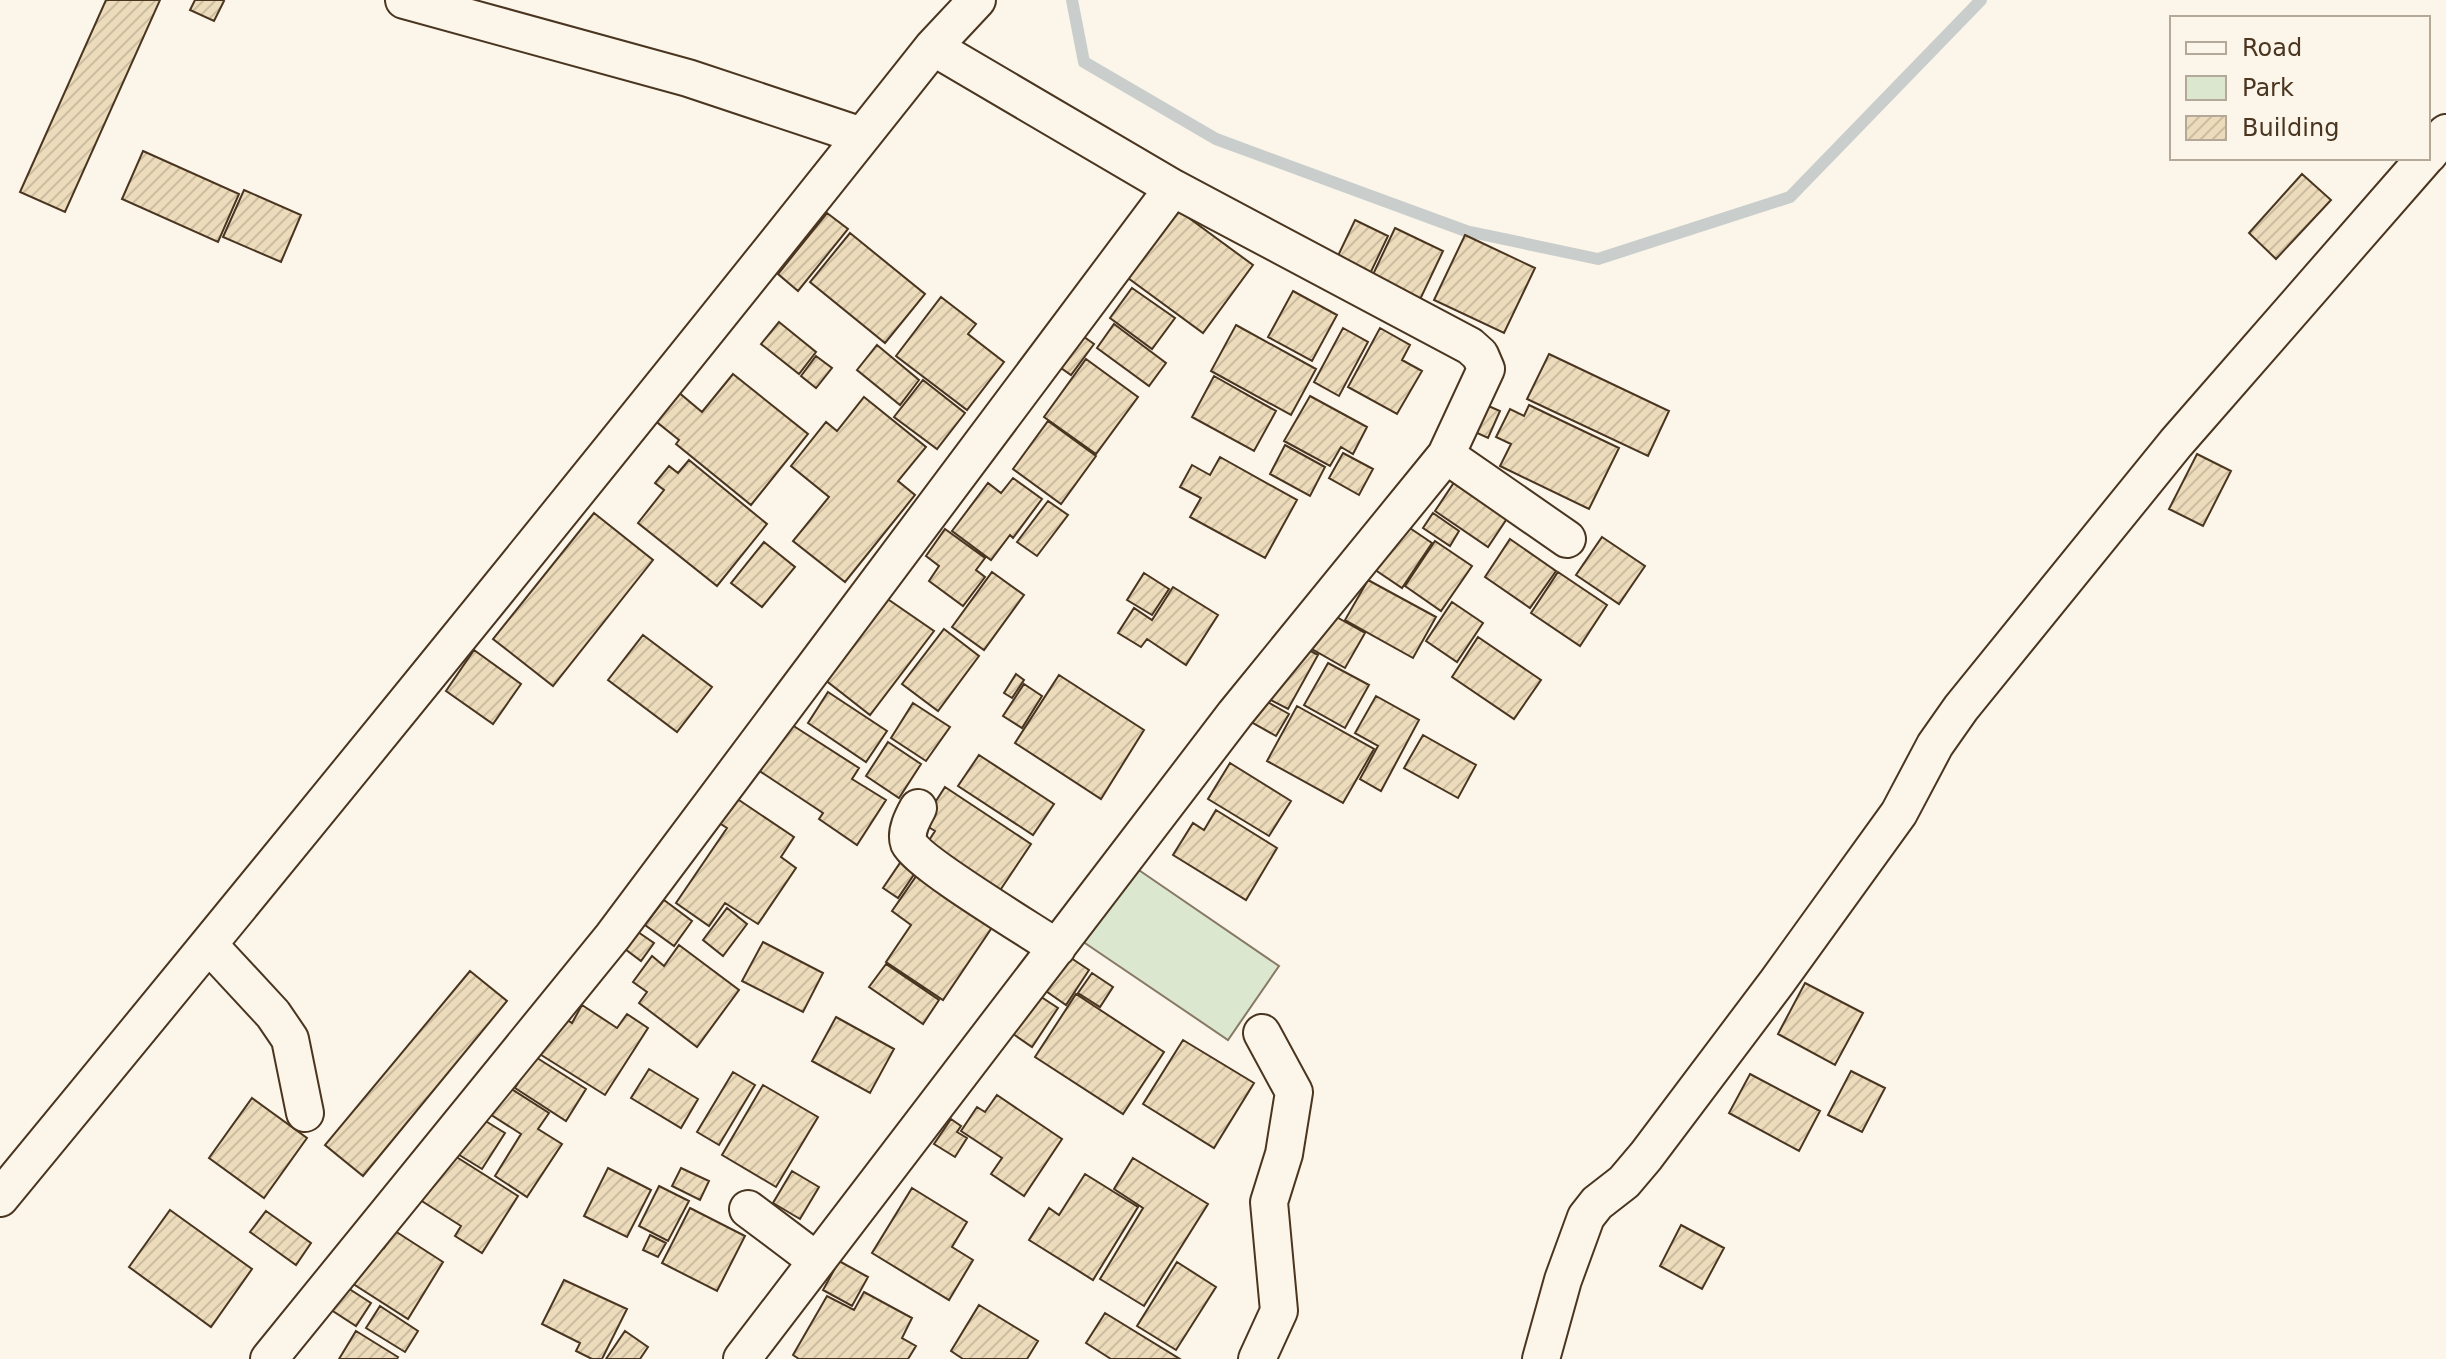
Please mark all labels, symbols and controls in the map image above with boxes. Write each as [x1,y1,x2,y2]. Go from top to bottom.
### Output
legend [2170,16,2430,160]
text: Road [2242,34,2302,62]
text: Park [2242,74,2294,102]
text: Building [2242,114,2339,142]

